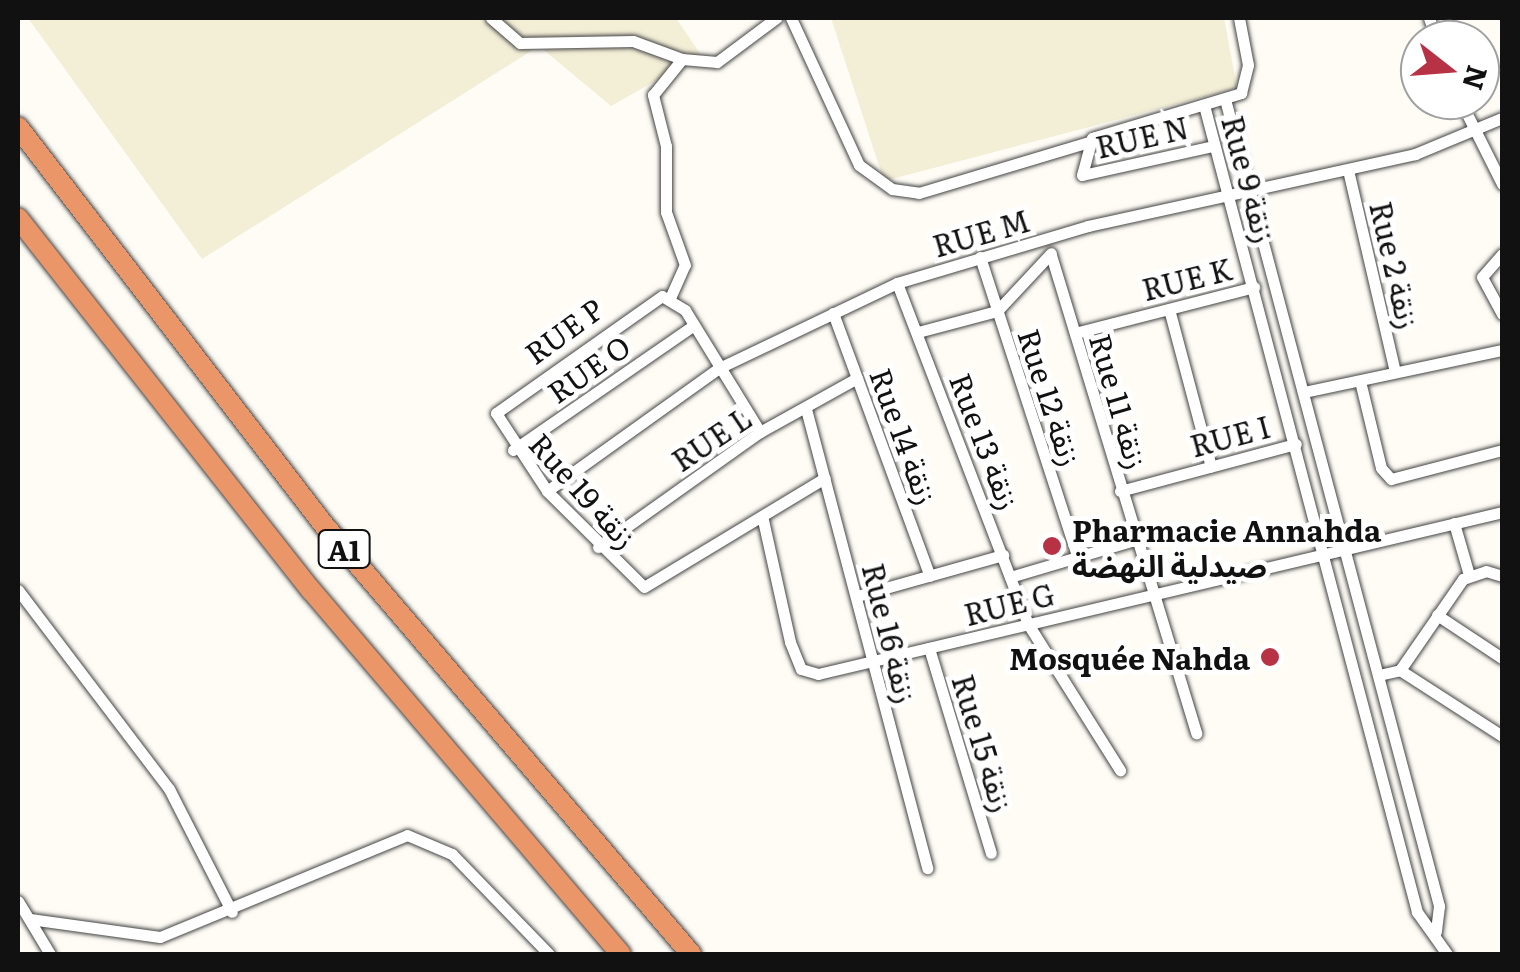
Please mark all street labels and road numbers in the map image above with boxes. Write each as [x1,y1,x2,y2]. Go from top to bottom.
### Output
street label: RUE N [1092,108,1192,164]
street label: Rue 9 زنقة [1216,111,1284,247]
street label: Rue 2 زنقة [1364,198,1428,332]
street label: RUE M [928,201,1034,263]
street label: RUE K [1138,249,1236,307]
street label: RUE P [517,290,609,370]
street label: Rue 12 زنقة [1012,324,1090,470]
street label: RUE O [540,327,636,409]
street label: Rue 11 زنقة [1084,329,1156,473]
street label: Rue 14 زنقة [864,363,946,509]
street label: Rue 13 زنقة [944,368,1028,514]
street label: RUE L [664,398,758,478]
street label: RUE I [1186,407,1274,463]
street label: Rue 19 زنقة [523,425,645,555]
road number: A1 [316,526,372,572]
street label: Rue 16 زنقة [856,559,926,707]
street label: RUE G [960,574,1058,632]
street label: Rue 15 زنقة [946,670,1022,816]

